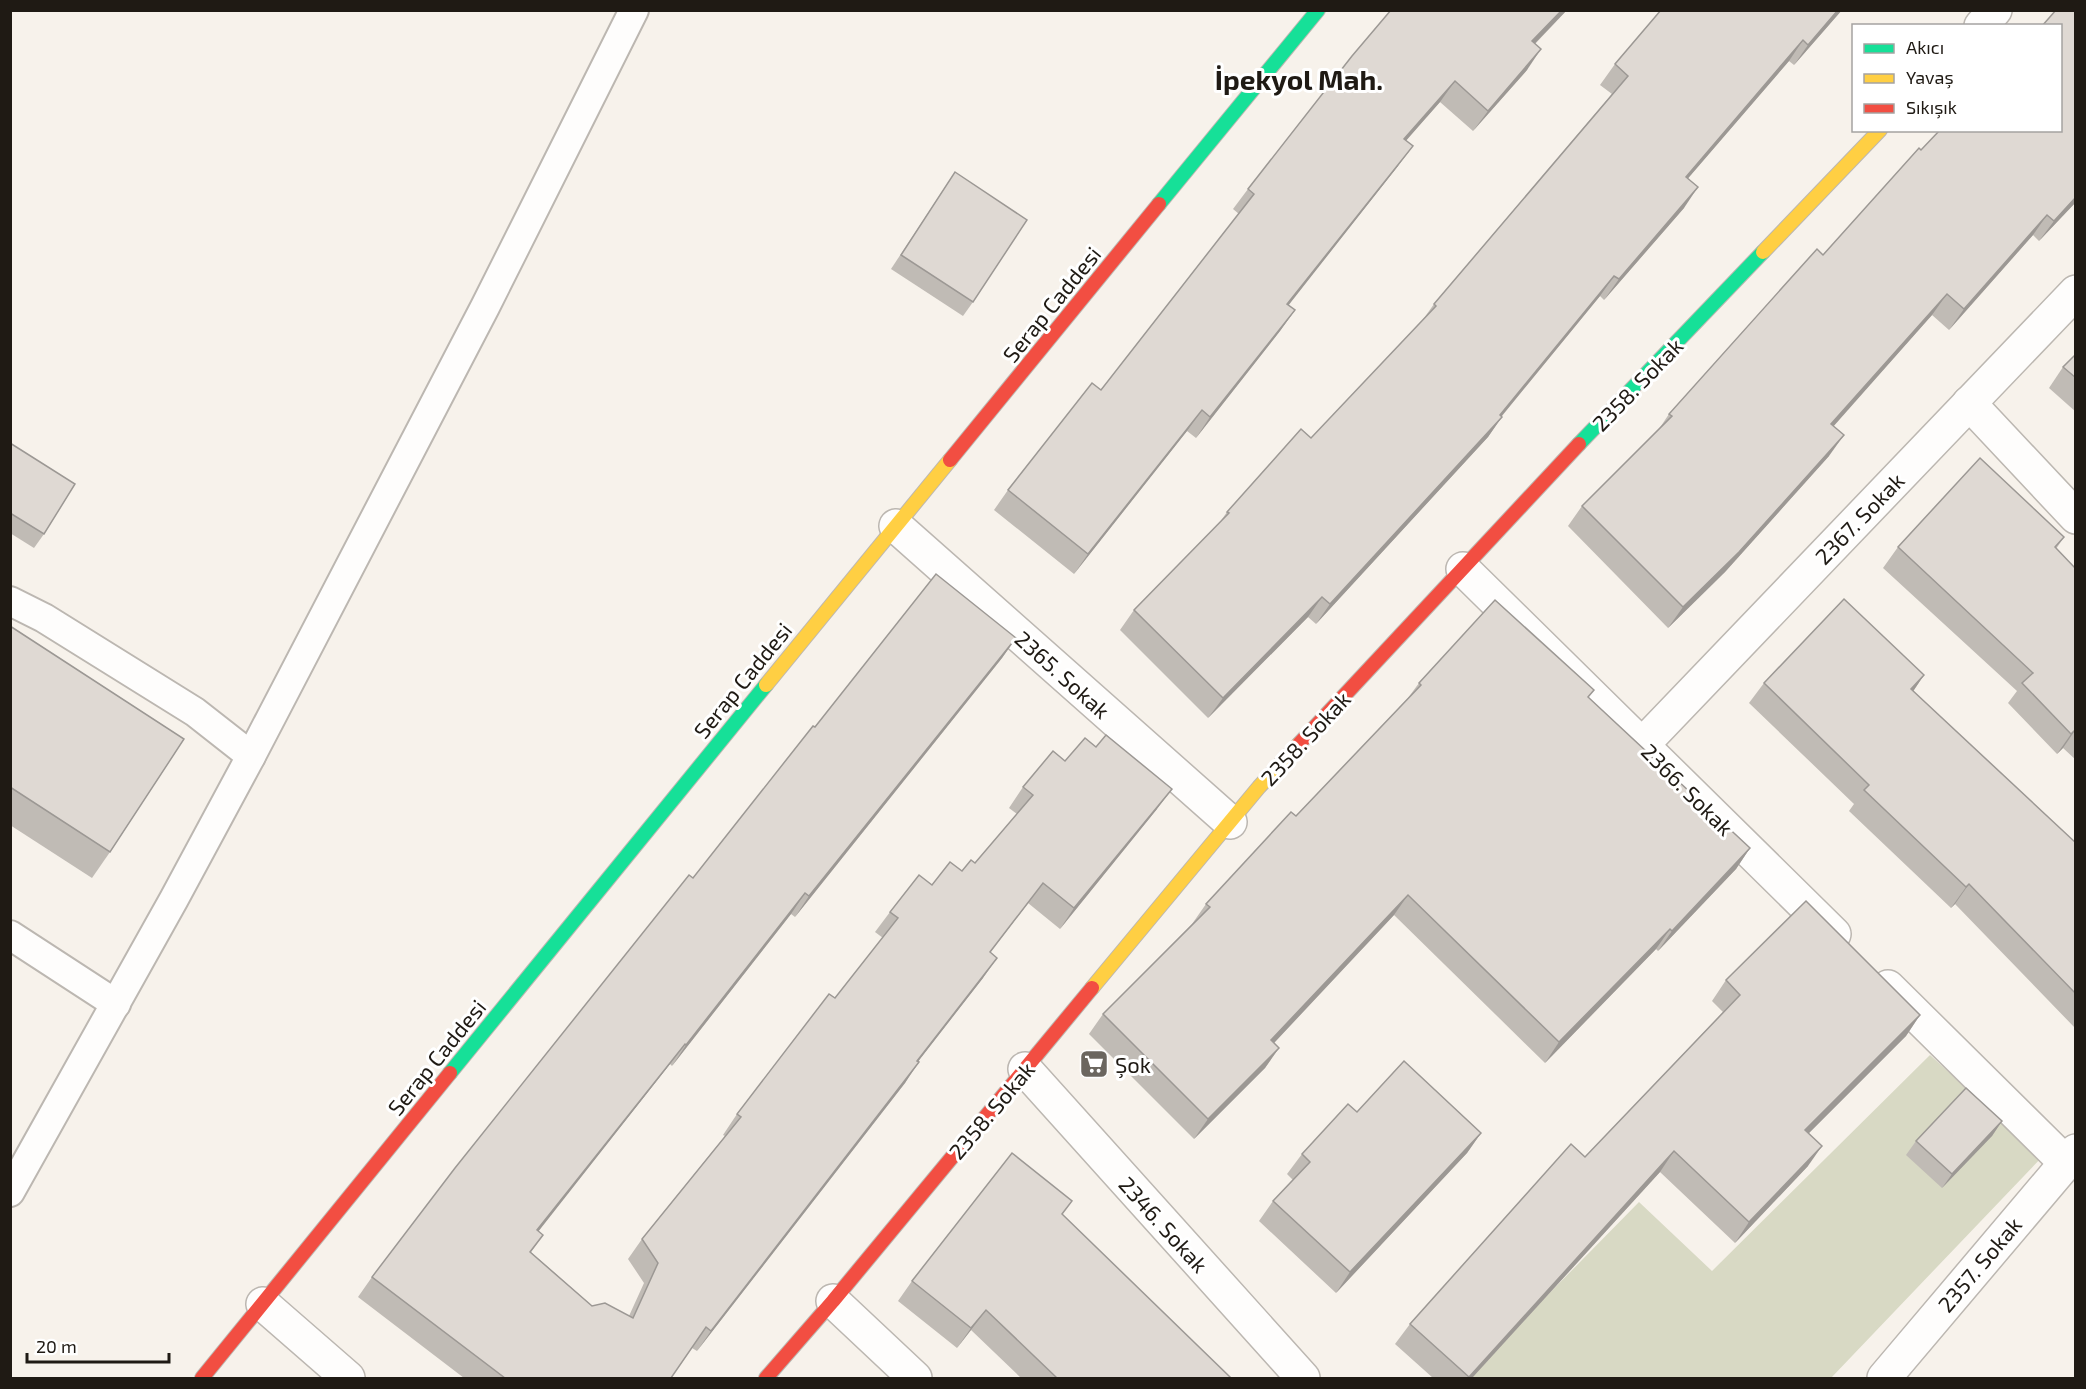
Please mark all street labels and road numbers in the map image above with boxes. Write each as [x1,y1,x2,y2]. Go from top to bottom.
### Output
street label: Serap Caddesi [997,241,1105,367]
street label: 2358. Sokak [1586,332,1688,436]
street label: 2367. Sokak [1809,467,1909,569]
street label: Serap Caddesi [688,617,796,743]
street label: 2365. Sokak [1010,625,1116,723]
street label: 2358. Sokak [1255,686,1355,790]
street label: 2366. Sokak [1637,738,1739,840]
street label: Serap Caddesi [382,994,490,1120]
street label: 2358. Sokak [943,1056,1039,1164]
street label: 2346. Sokak [1114,1171,1214,1277]
street label: 2357. Sokak [1932,1211,2026,1317]

